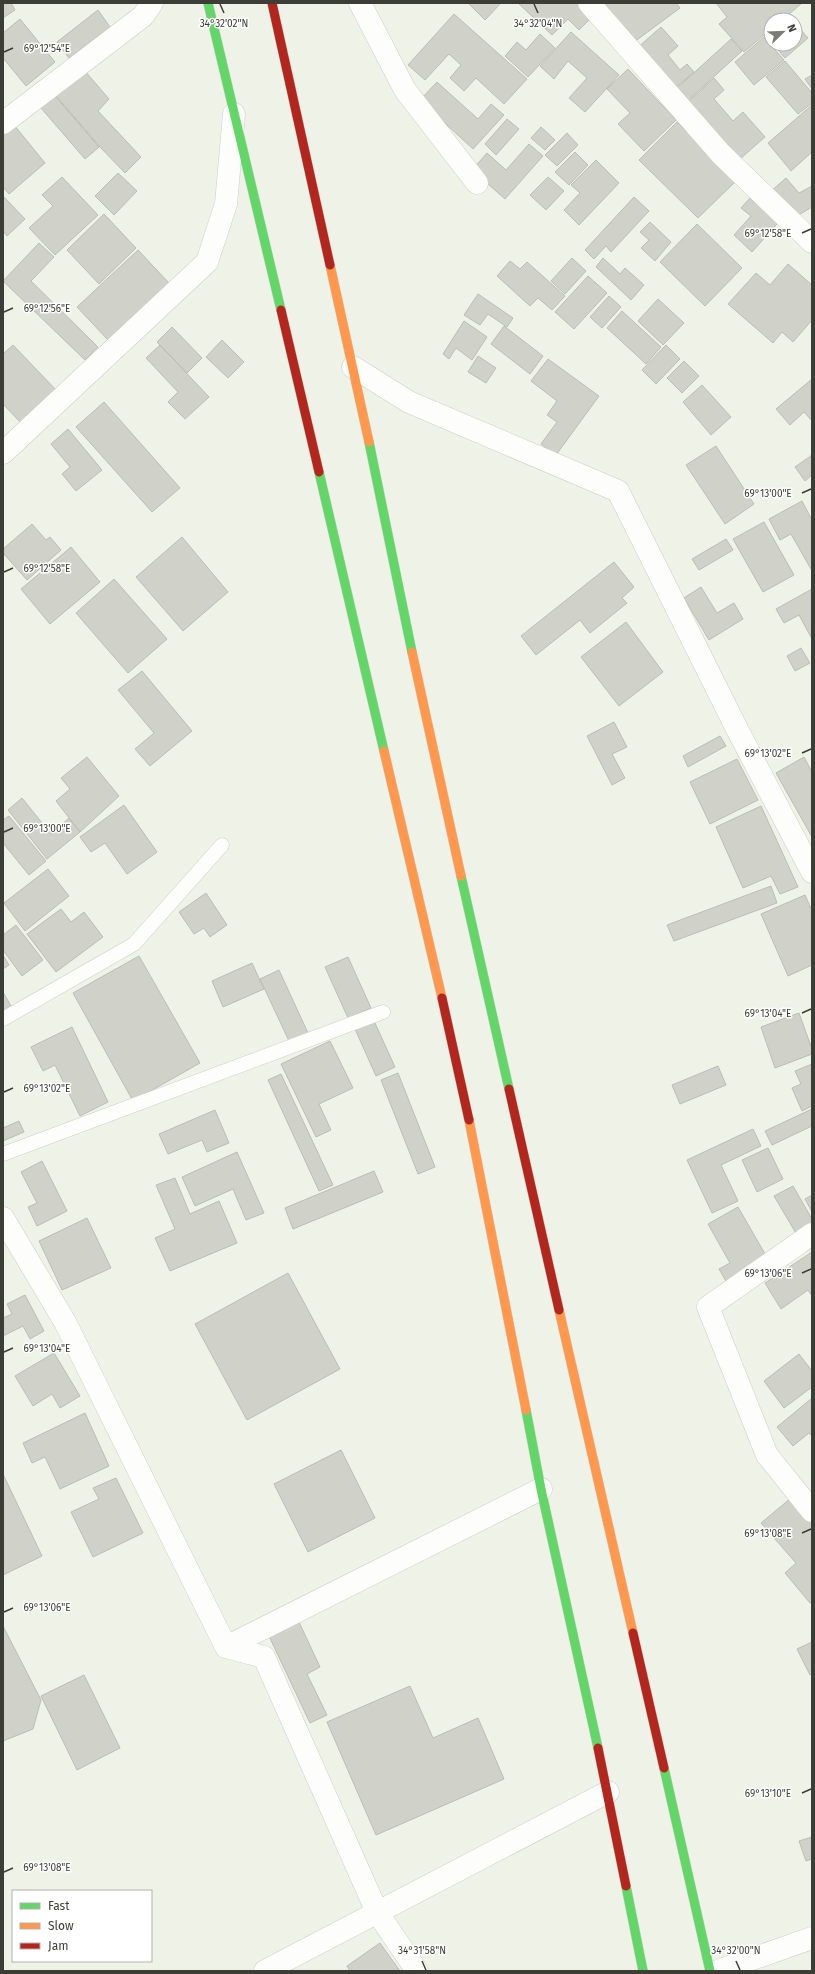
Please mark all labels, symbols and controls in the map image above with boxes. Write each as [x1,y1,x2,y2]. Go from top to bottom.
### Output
north arrow [763,12,803,52]
text: 34°32'02"N [200,18,248,30]
text: 34°32'04"N [514,18,562,30]
text: N [784,22,799,34]
text: 69°12'54"E [24,43,70,55]
text: 69°12'58"E [745,228,791,240]
text: 69°12'56"E [24,303,70,315]
text: 69°13'00"E [744,488,792,500]
text: 69°12'58"E [24,563,70,575]
text: 69°13'02"E [745,748,791,760]
text: 69°13'00"E [23,823,71,835]
text: 69°13'04"E [745,1008,791,1020]
text: 69°13'02"E [24,1083,70,1095]
text: 69°13'06"E [744,1268,792,1280]
text: 69°13'04"E [24,1343,70,1355]
text: 69°13'08"E [744,1528,792,1540]
text: 69°13'06"E [23,1602,71,1614]
text: 69°13'10"E [745,1788,791,1800]
text: 69°13'08"E [23,1862,71,1874]
legend [12,1890,152,1962]
text: Fast [48,1899,70,1913]
text: Slow [48,1919,74,1933]
text: Jam [48,1939,68,1953]
text: 34°31'58"N [398,1945,446,1957]
text: 34°32'00"N [711,1945,761,1957]

